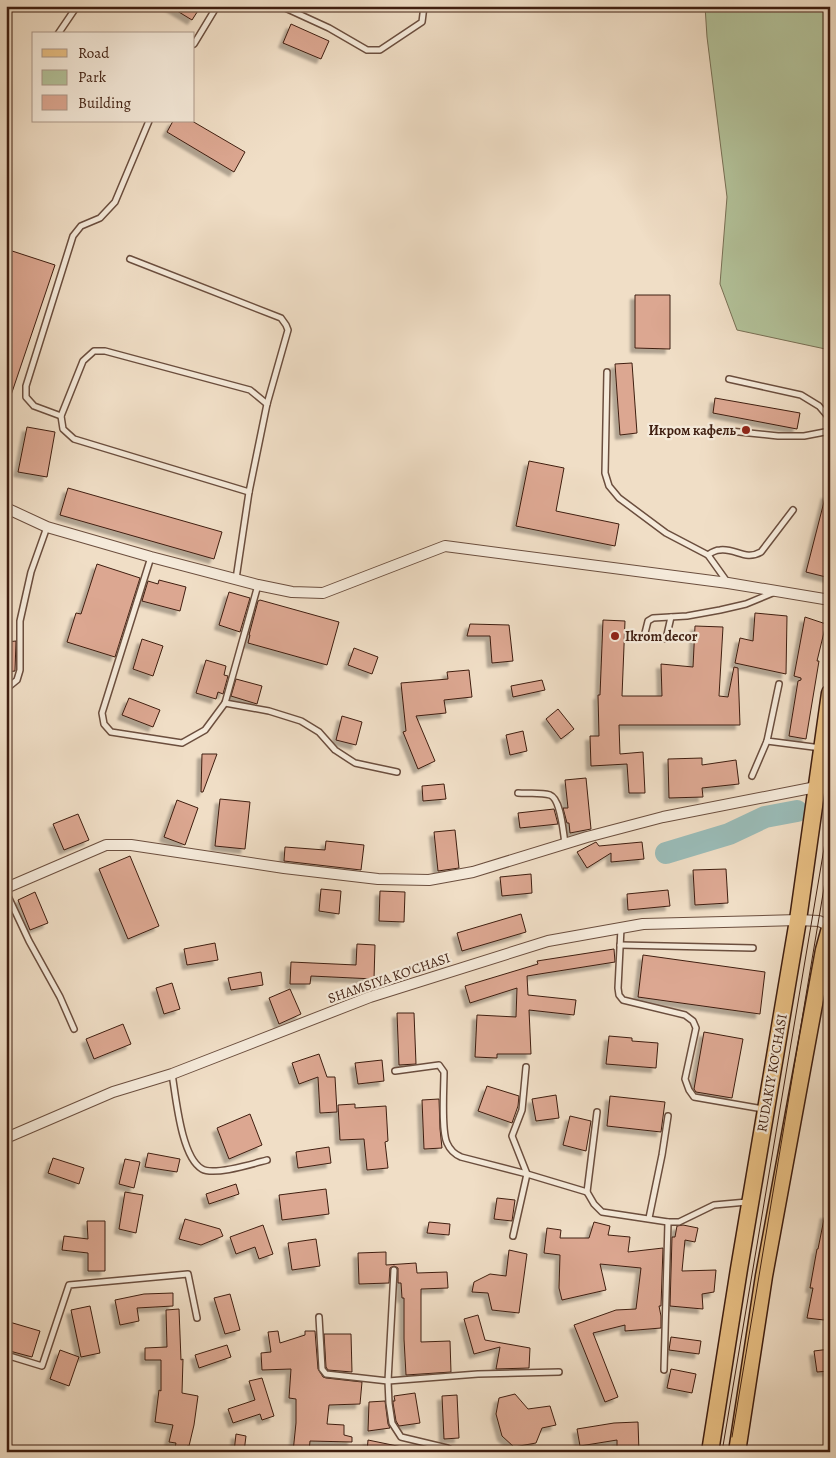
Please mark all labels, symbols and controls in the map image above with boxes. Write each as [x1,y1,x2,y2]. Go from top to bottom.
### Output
legend [32,32,195,122]
text: Road [78,43,110,63]
text: Park [78,67,107,87]
text: Building [78,93,131,113]
place label: Икром кафель [648,421,737,440]
marker: Икром кафель [740,424,752,436]
place label: Ikrom decor [625,627,698,646]
marker: Ikrom decor [609,630,621,642]
street label: SHAMSIYA KO'CHASI [325,948,453,1008]
street label: RUDAKIY KO'CHASI [752,1012,792,1134]

